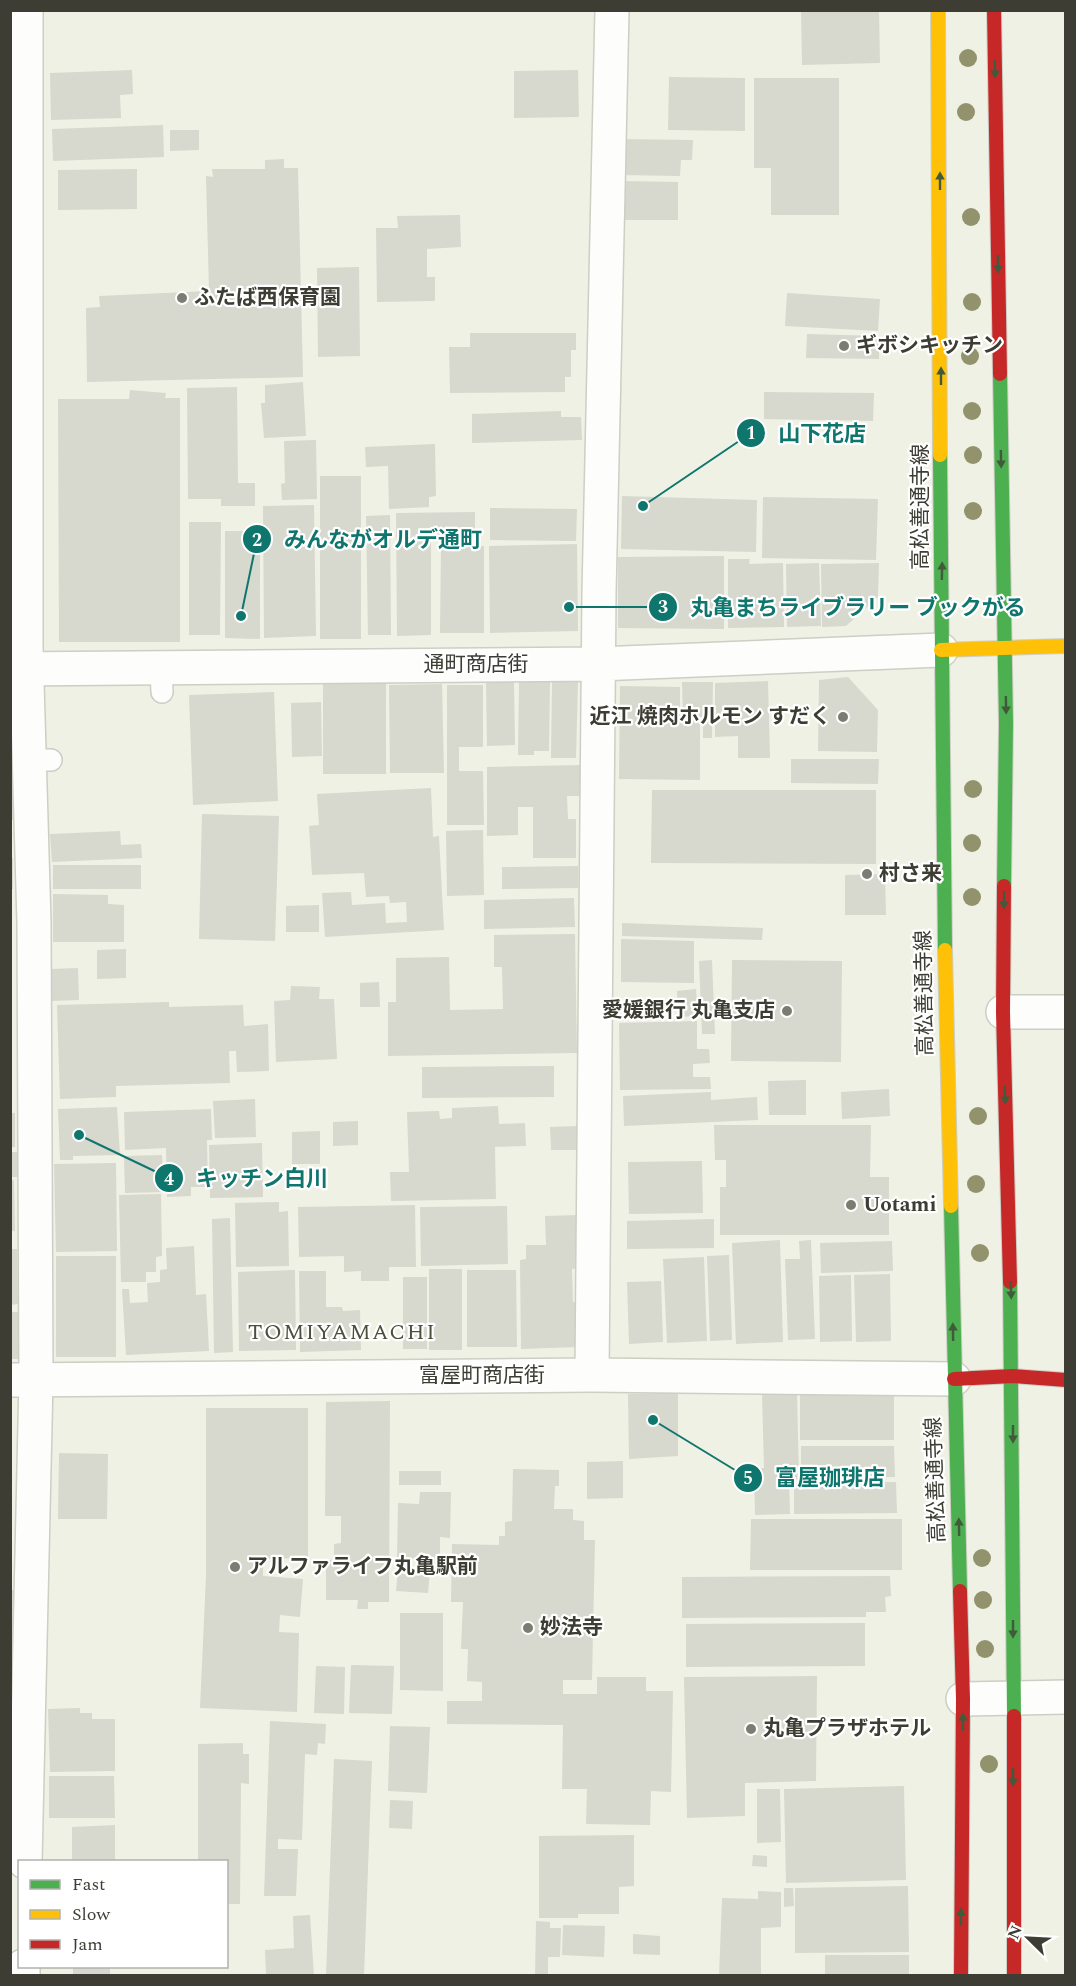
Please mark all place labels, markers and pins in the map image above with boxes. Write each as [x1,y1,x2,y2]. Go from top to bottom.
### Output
place label: ふたば西保育園 [194,282,341,314]
marker: ふたば西保育園 [175,291,189,305]
place label: ギボシキッチン [856,330,1003,362]
marker: ギボシキッチン [837,339,851,353]
callout: 山下花店 [736,413,878,453]
callout: みんながオルデ通町 [242,519,494,559]
callout: 丸亀まちライブラリー ブックがる [648,587,1038,627]
place label: 近江 焼肉ホルモン すだく [590,701,831,733]
marker: 近江 焼肉ホルモン すだく [836,710,850,724]
place label: 村さ来 [879,858,942,890]
marker: 村さ来 [860,867,874,881]
place label: 愛媛銀行 丸亀支店 [602,995,775,1027]
marker: 愛媛銀行 丸亀支店 [780,1004,794,1018]
callout: キッチン白川 [154,1158,340,1198]
place label: Uotami [863,1189,936,1221]
marker: Uotami [844,1198,858,1212]
callout: 富屋珈琲店 [733,1458,897,1498]
place label: アルファライフ丸亀駅前 [247,1551,478,1583]
marker: アルファライフ丸亀駅前 [228,1560,242,1574]
place label: 妙法寺 [540,1612,603,1644]
marker: 妙法寺 [521,1621,535,1635]
place label: 丸亀プラザホテル [763,1713,931,1745]
marker: 丸亀プラザホテル [744,1722,758,1736]

